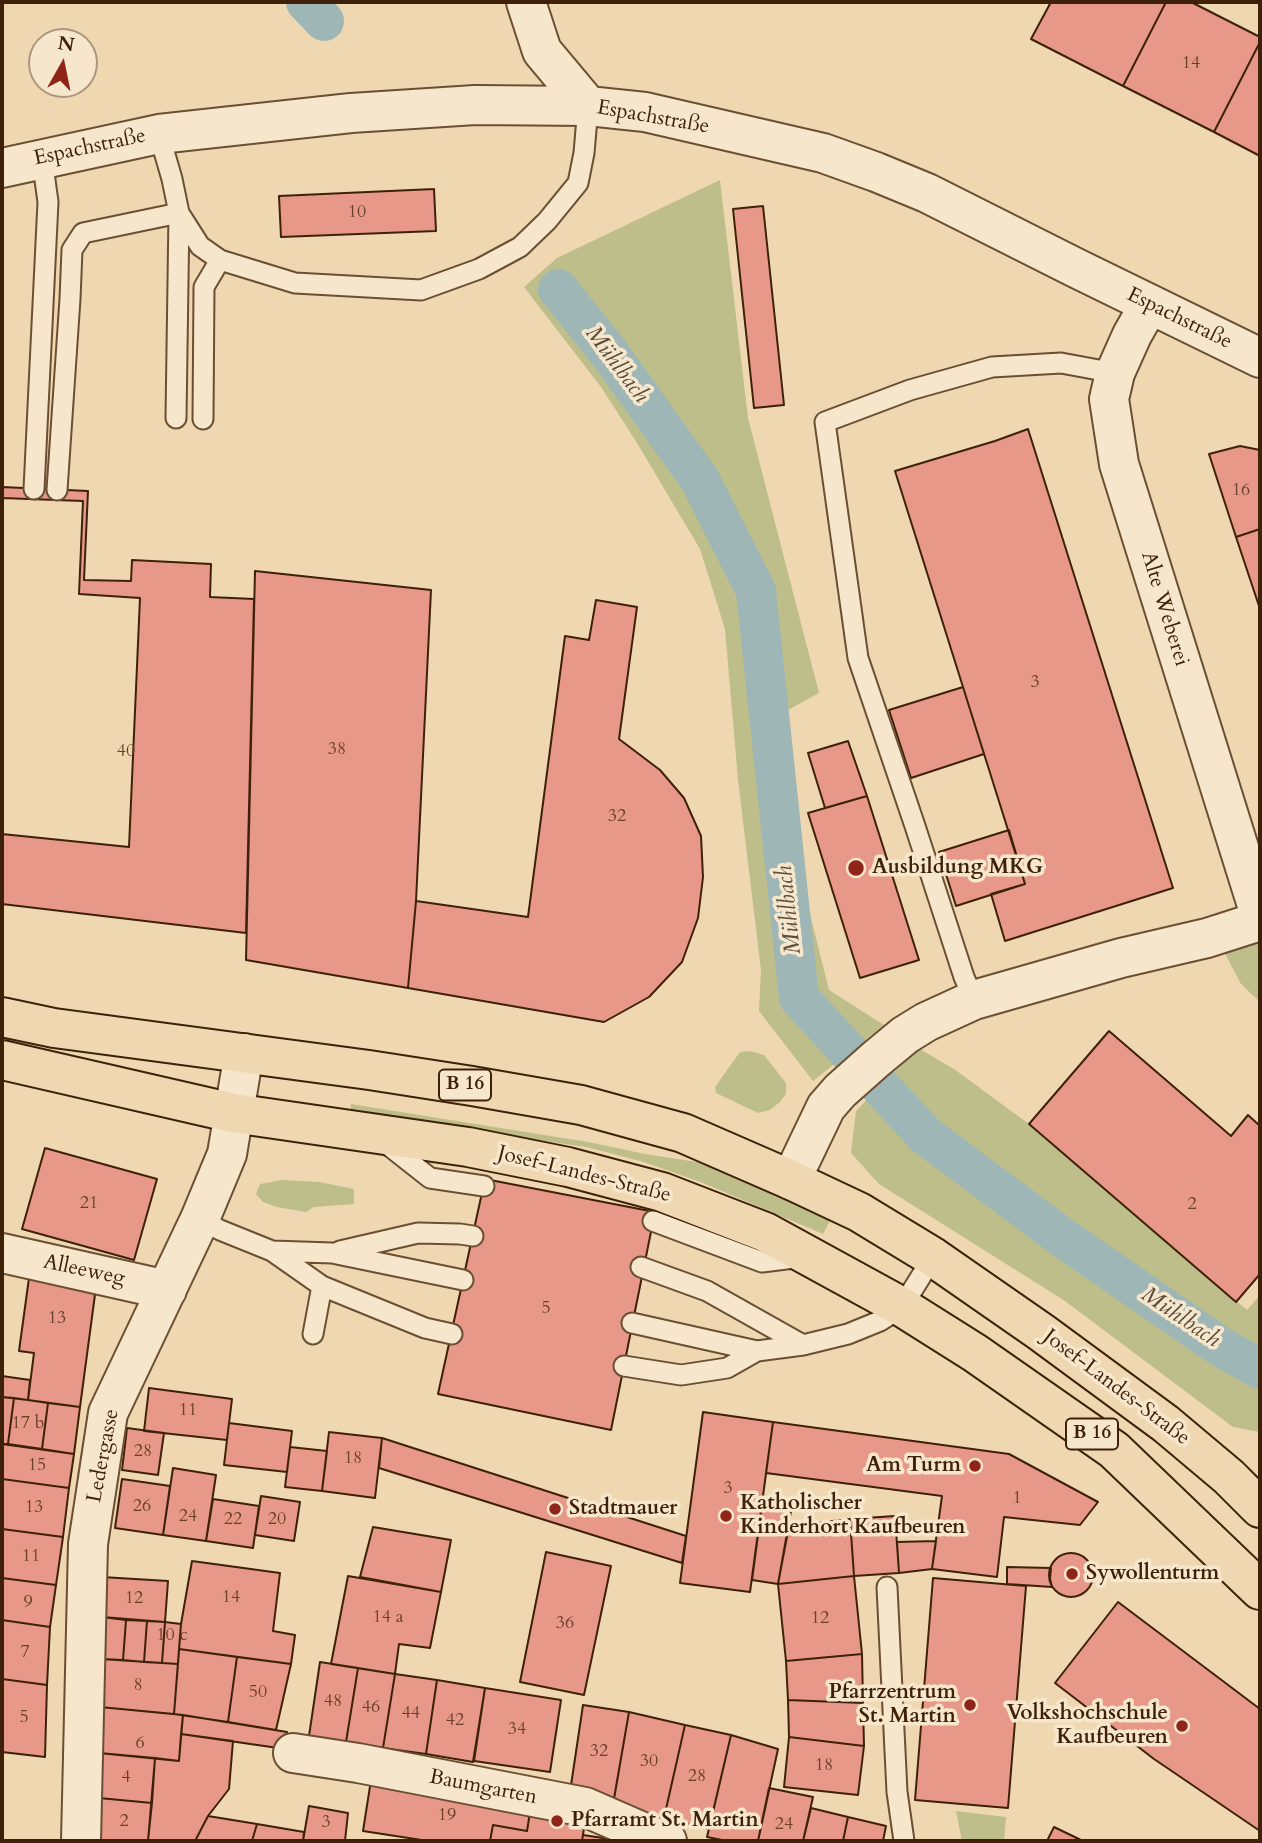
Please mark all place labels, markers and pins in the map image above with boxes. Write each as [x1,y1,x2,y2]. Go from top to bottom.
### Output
place label: Ausbildung MKG [872,855,1043,881]
marker: Ausbildung MKG [846,858,866,878]
place label: Am Turm [866,1453,961,1479]
marker: Am Turm [967,1458,983,1474]
place label: Katholischer Kinderhort Kaufbeuren [740,1491,966,1541]
place label: Stadtmauer [569,1496,677,1522]
marker: Stadtmauer [547,1501,563,1517]
marker: Katholischer Kinderhort Kaufbeuren [718,1508,734,1524]
place label: Sywollenturm [1086,1561,1219,1587]
marker: Sywollenturm [1064,1566,1080,1582]
place label: Pfarrzentrum St. Martin [828,1680,956,1730]
marker: Pfarrzentrum St. Martin [962,1697,978,1713]
place label: Volkshochschule Kaufbeuren [1007,1701,1168,1751]
marker: Volkshochschule Kaufbeuren [1174,1718,1190,1734]
place label: Pfarramt St. Martin [571,1808,759,1834]
marker: Pfarramt St. Martin [549,1813,565,1829]

